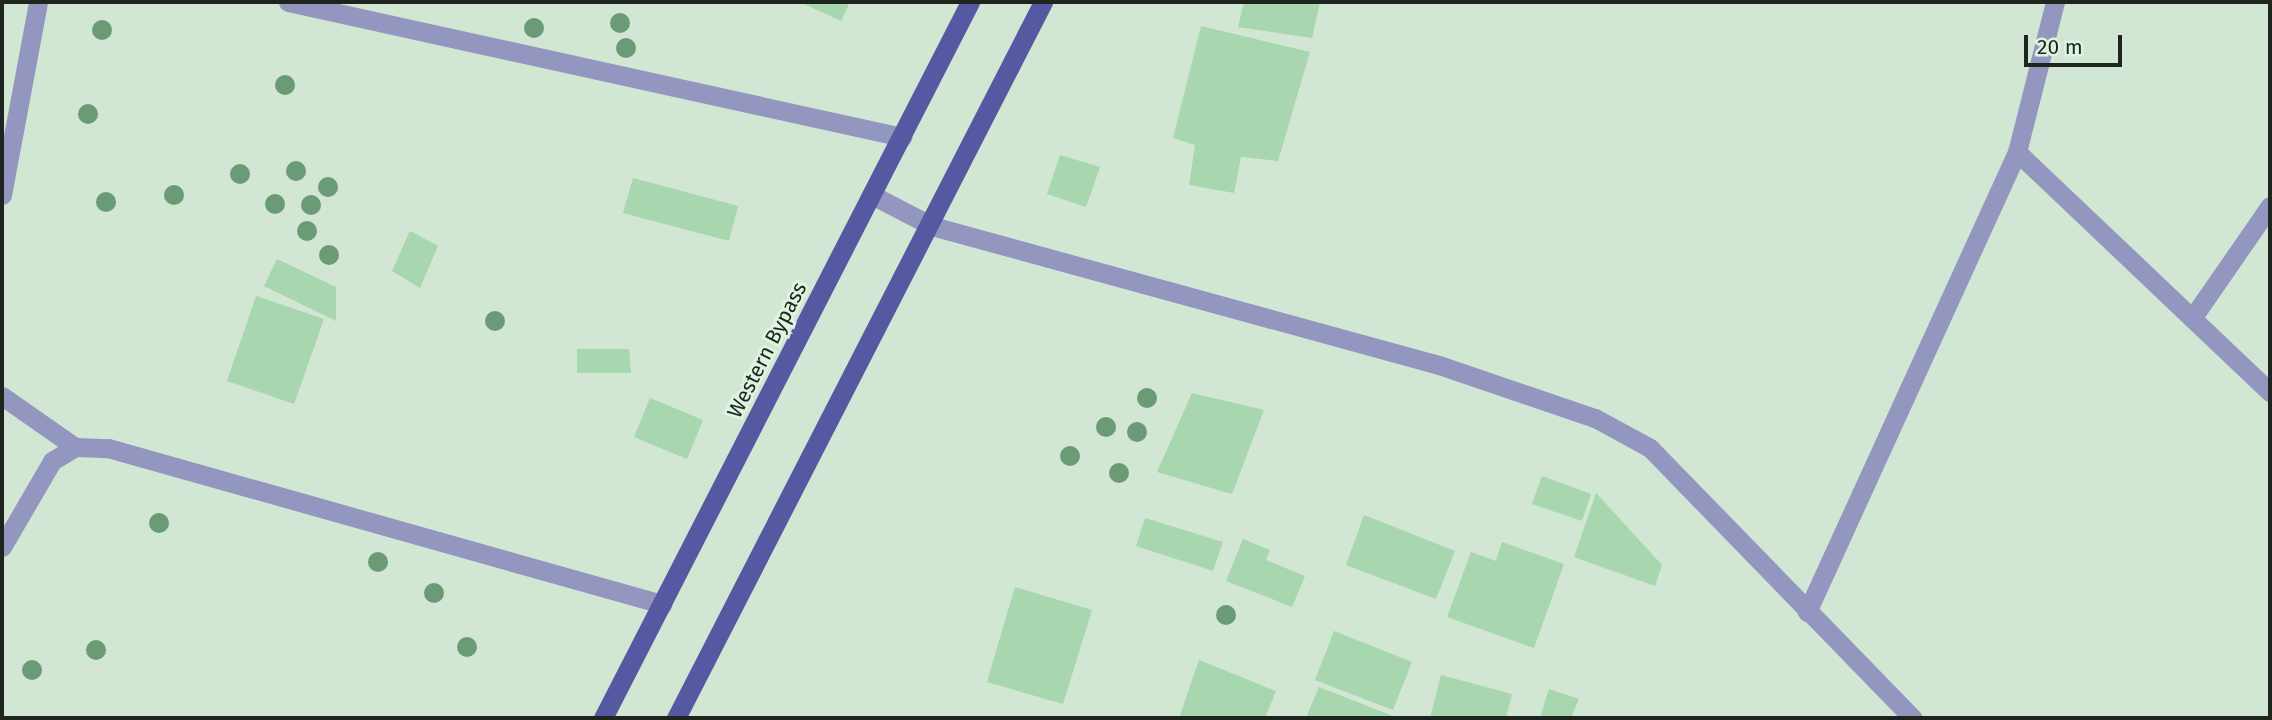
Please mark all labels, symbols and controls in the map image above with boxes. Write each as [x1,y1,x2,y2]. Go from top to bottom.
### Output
scale bar [2027,21,2125,65]
text: 20 m [2037,34,2083,60]
street label: Western Bypass [722,278,812,422]

